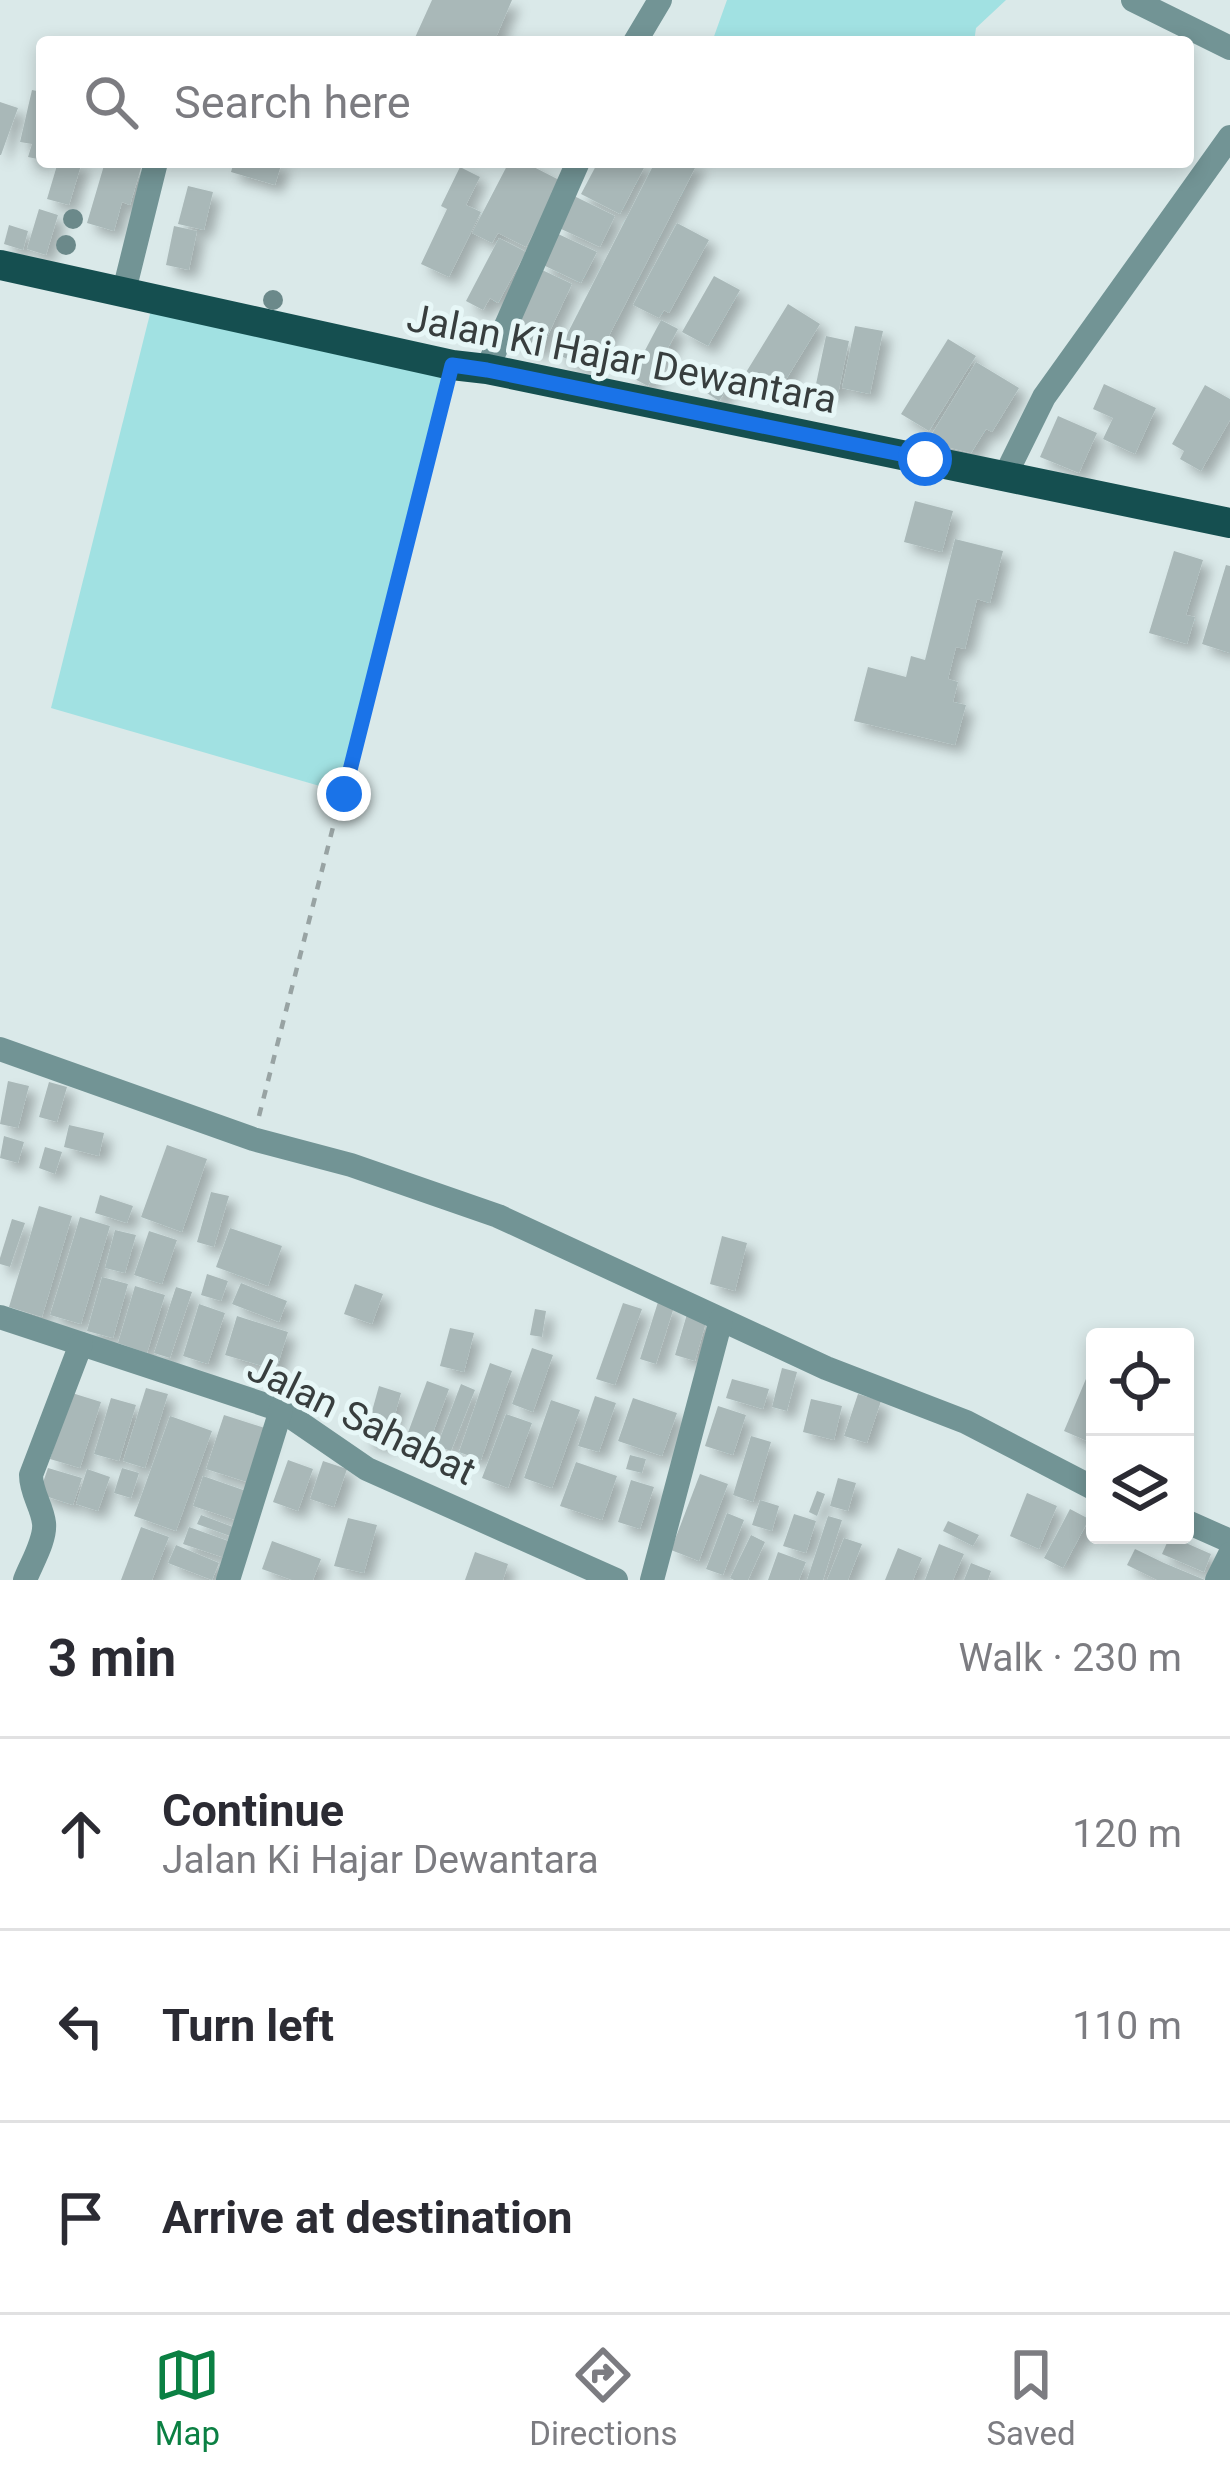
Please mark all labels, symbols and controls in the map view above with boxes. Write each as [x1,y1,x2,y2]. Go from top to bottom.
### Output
search box [36,36,1194,168]
icon: search [78,69,144,135]
text: Search here [174,76,411,129]
street label: Jalan Ki Hajar Dewantara [403,295,841,423]
route start [898,432,952,486]
route end [317,767,371,821]
map controls [1086,1328,1194,1544]
button: locate [1086,1328,1194,1436]
street label: Jalan Sahabat [240,1345,483,1495]
button: layers [1086,1436,1194,1544]
text: 3 min [48,1629,176,1688]
text: Walk · 230 m [958,1635,1182,1681]
text: Continue [162,1784,344,1837]
icon: ahead [48,1801,114,1867]
text: 120 m [1072,1811,1182,1857]
text: Jalan Ki Hajar Dewantara [162,1837,599,1883]
icon: left [48,1993,114,2059]
text: Turn left [162,1999,334,2052]
text: 110 m [1072,2003,1182,2049]
icon: arrive [48,2185,114,2251]
text: Arrive at destination [162,2191,573,2244]
tab: Map [154,2342,220,2453]
tab: Directions [529,2342,678,2453]
tab: Saved [986,2342,1076,2453]

